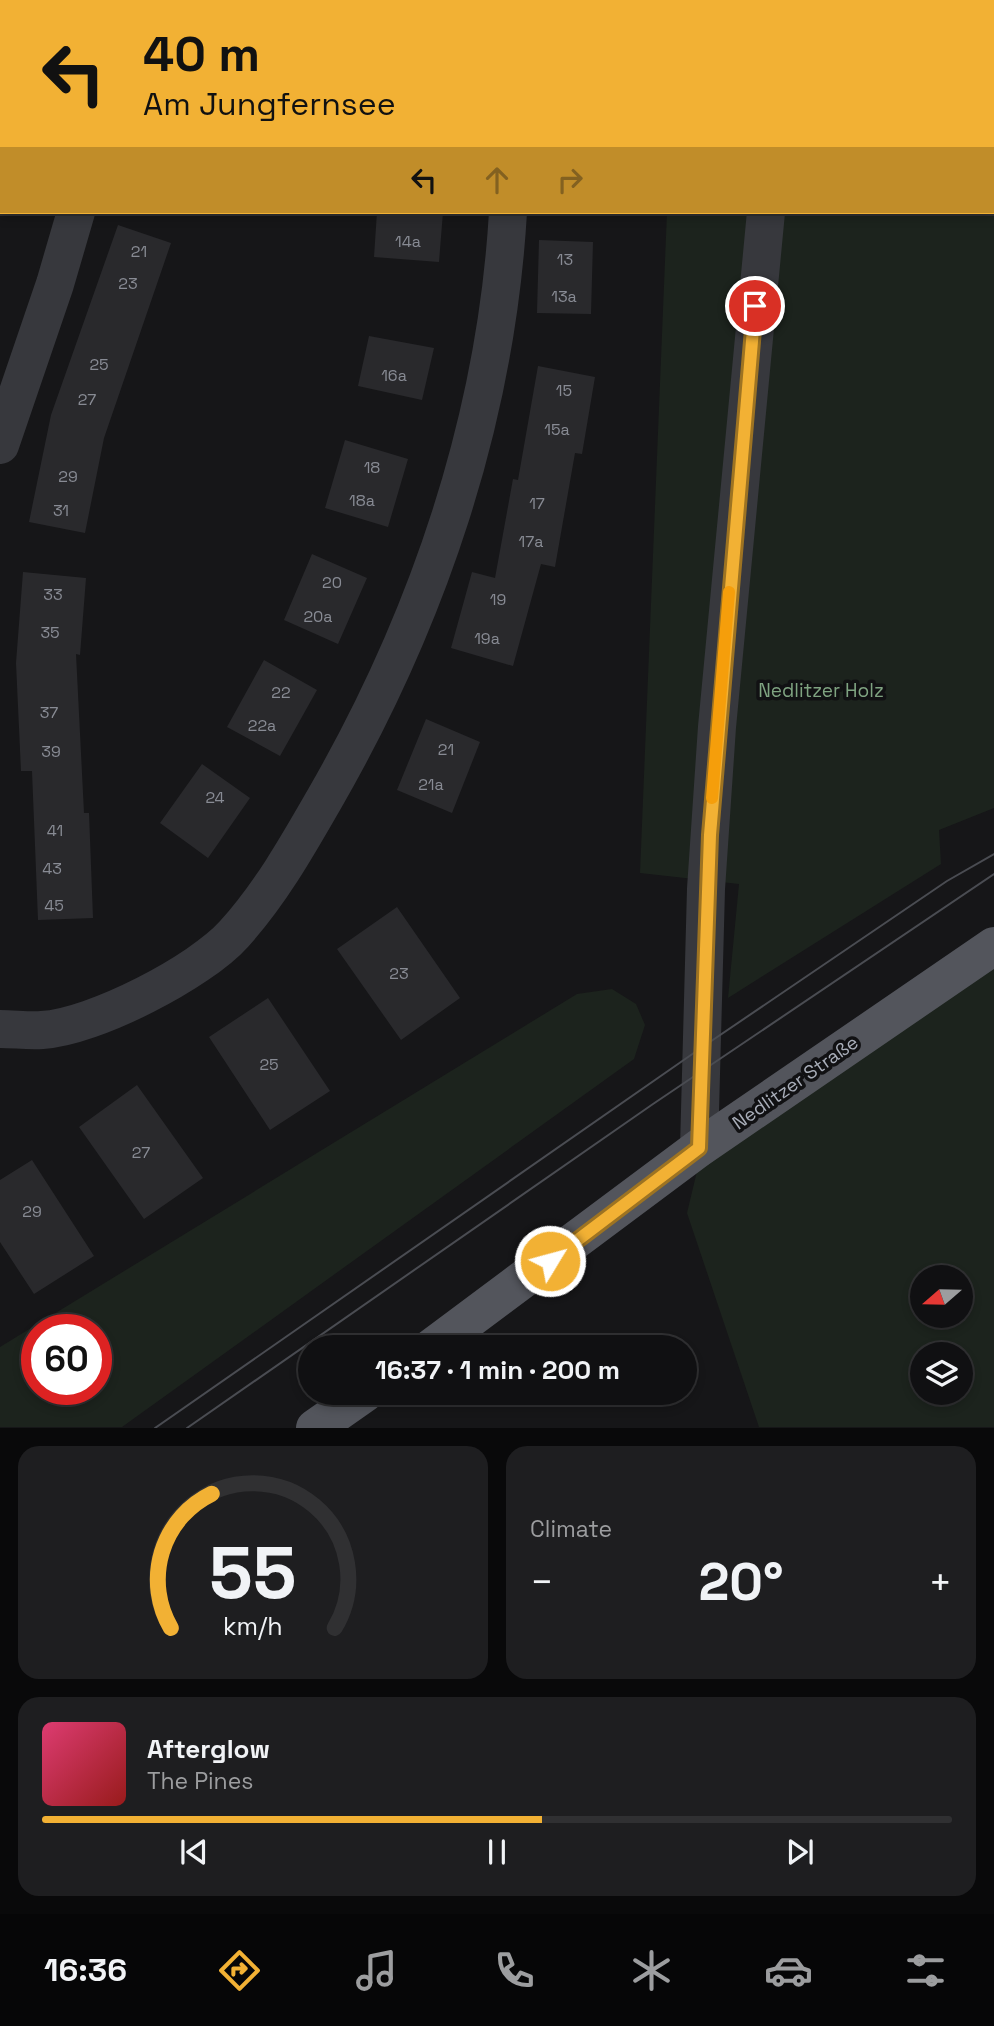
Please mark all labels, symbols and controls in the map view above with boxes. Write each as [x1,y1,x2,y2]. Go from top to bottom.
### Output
text: 40 m [143,23,260,85]
icon: left [28,28,119,119]
text: Am Jungfernsee [143,84,396,124]
icon: left [405,161,443,199]
icon: ahead [478,161,516,199]
icon: right [551,161,589,199]
house number: 14a [395,231,421,252]
house number: 21 [131,241,147,262]
house number: 13 [557,249,573,270]
house number: 23 [118,273,138,294]
pin [725,276,785,336]
house number: 13a [551,286,577,307]
icon: arrive [736,287,774,325]
house number: 25 [89,354,109,375]
house number: 16a [381,365,407,386]
house number: 15 [556,380,572,401]
house number: 27 [78,389,96,410]
house number: 15a [544,419,570,440]
house number: 18 [364,457,380,478]
house number: 29 [58,466,78,487]
house number: 18a [349,490,375,511]
house number: 17 [529,493,545,514]
house number: 31 [53,500,69,521]
house number: 17a [519,531,543,552]
house number: 20 [322,572,342,593]
house number: 33 [43,584,63,605]
house number: 19 [490,589,506,610]
house number: 20a [303,606,333,627]
house number: 35 [40,622,60,643]
house number: 19a [474,628,500,649]
park label: Nedlitzer Holz [758,678,884,703]
house number: 22 [271,682,291,703]
house number: 37 [40,702,58,723]
house number: 22a [248,715,276,736]
house number: 21 [438,739,454,760]
house number: 39 [41,741,61,762]
house number: 21a [418,774,444,795]
house number: 24 [205,787,225,808]
house number: 41 [47,820,63,841]
house number: 43 [42,858,62,879]
house number: 45 [44,895,64,916]
house number: 23 [389,963,409,984]
street label: Nedlitzer Straße [727,1030,863,1135]
house number: 25 [259,1054,279,1075]
house number: 27 [132,1142,150,1163]
house number: 29 [22,1201,42,1222]
position arrow [513,1224,587,1298]
north arrow [910,1265,973,1328]
map controls [910,1265,973,1405]
speed limit sign: 60 [21,1314,112,1405]
button: layers [910,1342,973,1405]
text: 16:37 · 1 min · 200 m [375,1353,620,1387]
text: Climate [530,1514,612,1544]
text: 55 [209,1527,297,1620]
text: 20° [698,1549,784,1615]
text: − [530,1558,554,1606]
text: + [928,1558,952,1606]
text: km/h [223,1610,283,1642]
text: Afterglow [147,1732,270,1766]
text: The Pines [147,1766,253,1796]
icon: previous [175,1833,213,1871]
icon: pause [478,1833,516,1871]
icon: next [781,1833,819,1871]
icon: directions [215,1946,264,1995]
icon: music [352,1946,401,1995]
icon: phone [490,1946,539,1995]
icon: climate [627,1946,676,1995]
icon: car [764,1946,813,1995]
icon: filters [901,1946,950,1995]
text: 16:36 [44,1950,127,1990]

